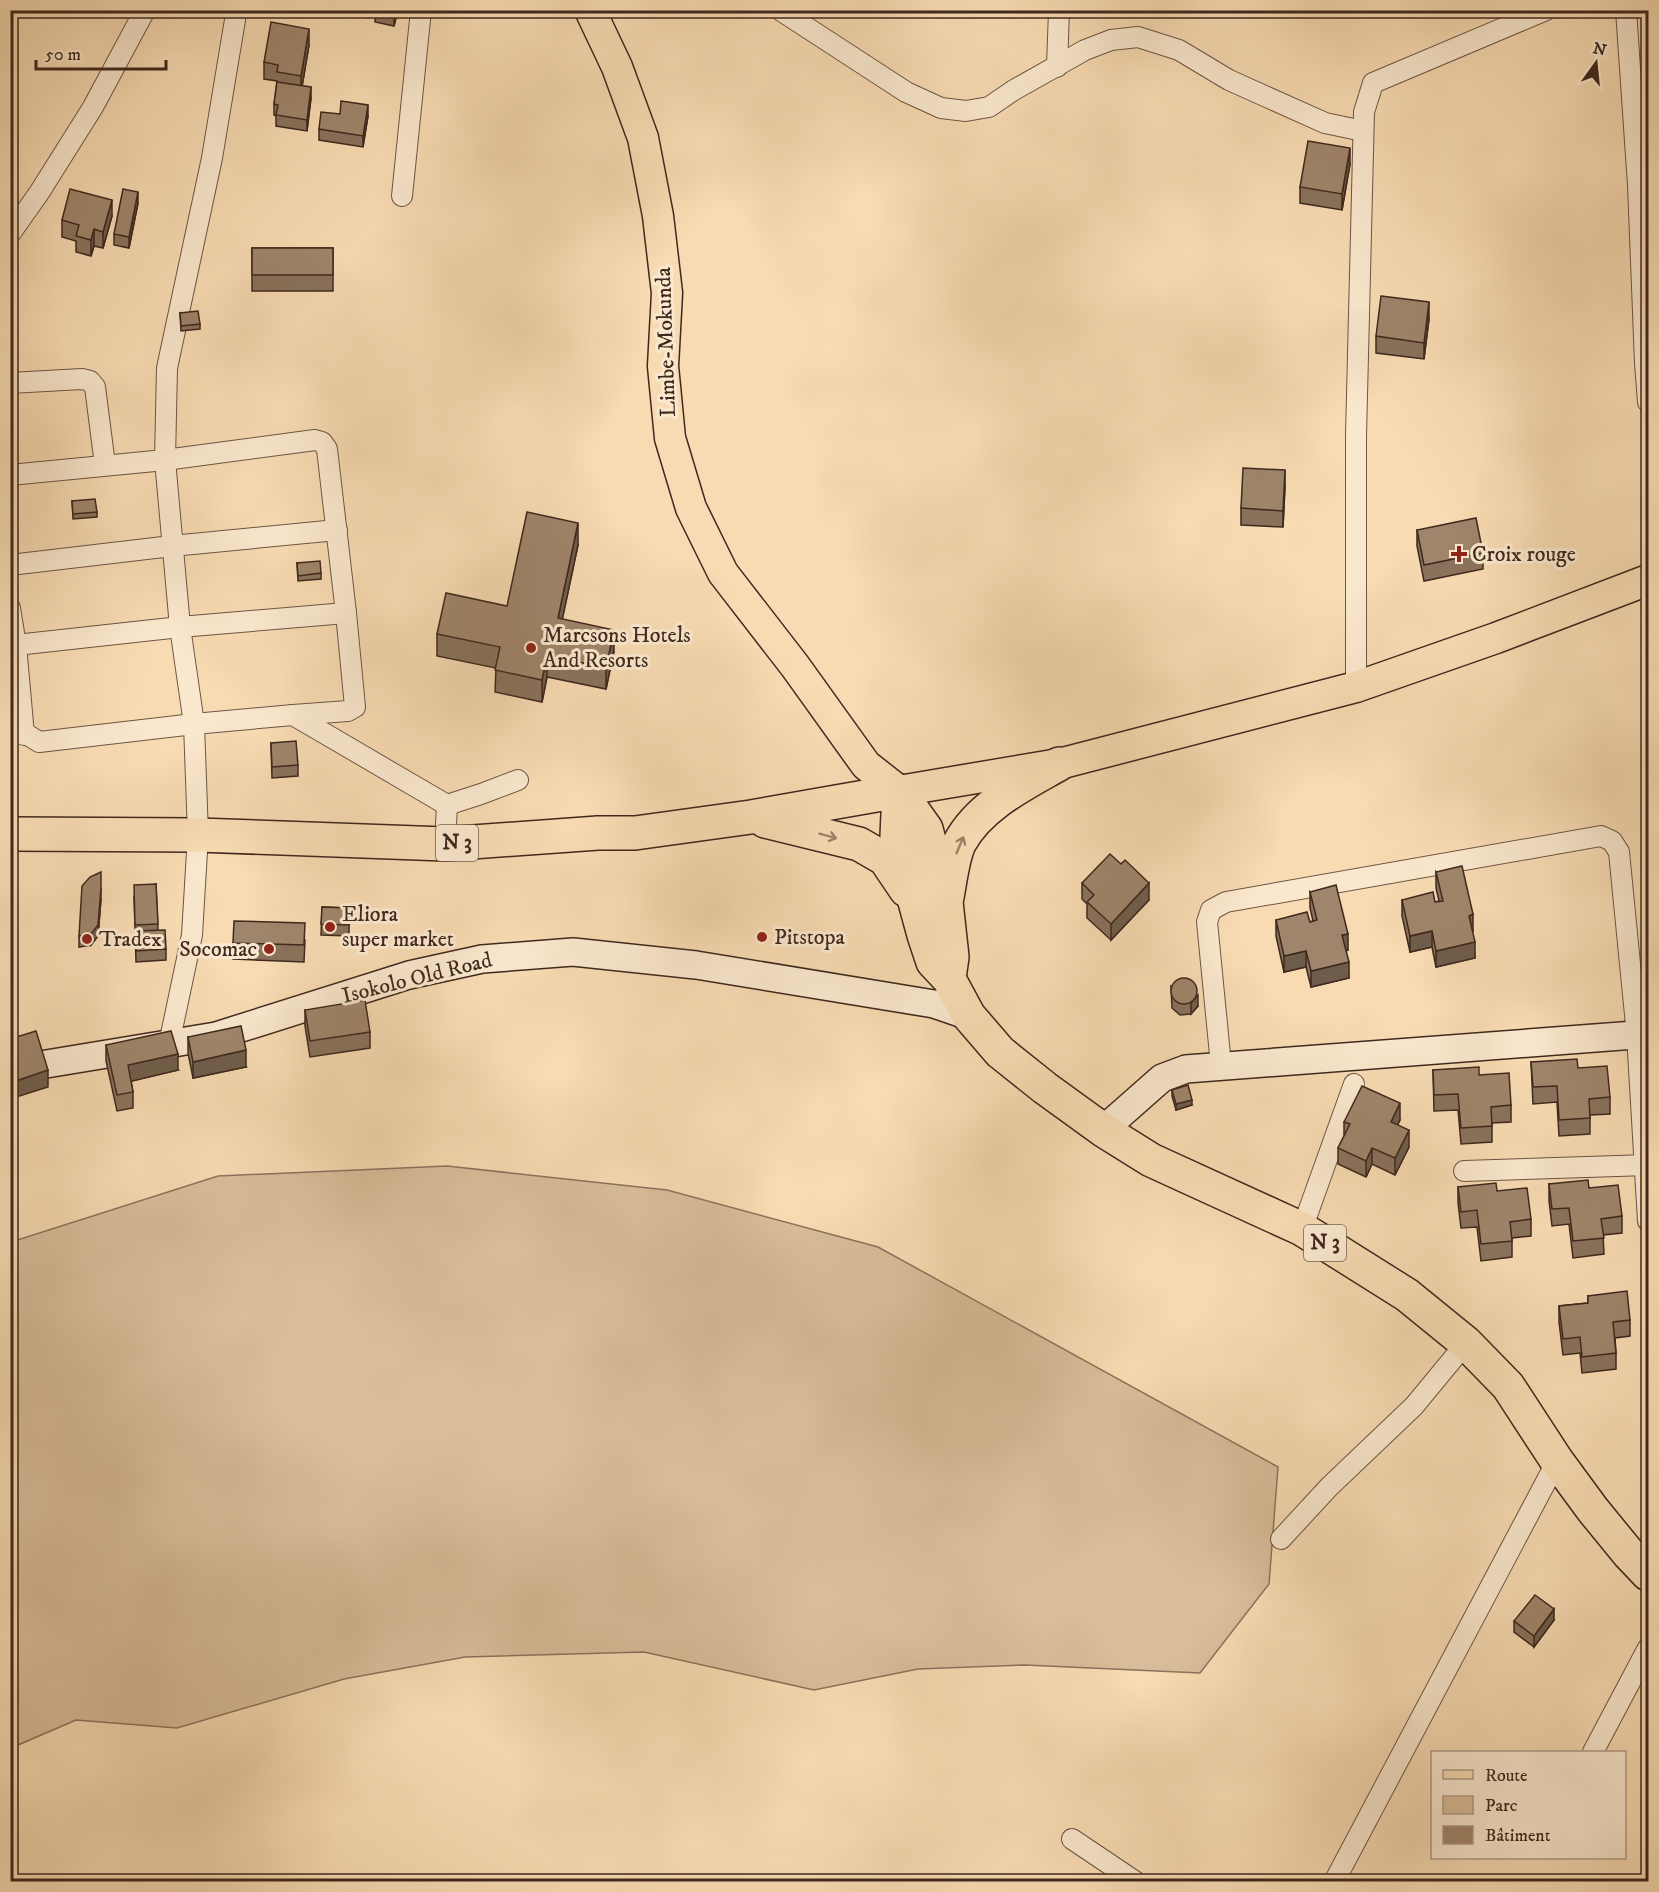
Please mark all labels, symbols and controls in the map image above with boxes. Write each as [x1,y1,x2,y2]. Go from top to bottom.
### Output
scale bar [36,33,166,71]
north arrow [1566,33,1626,93]
text: N [1591,38,1609,61]
text: 50 m [45,44,81,66]
street label: Limbe-Mokunda [650,266,682,417]
place label: Croix rouge [1472,541,1576,568]
marker: Croix rouge [1450,545,1468,563]
place label: Marcsons Hotels And Resorts [543,622,691,674]
marker: Marcsons Hotels And Resorts [524,641,538,655]
road number: N 3 [436,825,478,861]
one-way arrow [818,831,837,843]
one-way arrow [955,837,966,855]
place label: Eliora super market [342,901,454,953]
marker: Eliora super market [323,920,337,934]
place label: Pitstopa [774,924,846,951]
place label: Tradex [99,926,162,953]
marker: Pitstopa [755,930,769,944]
marker: Tradex [80,932,94,946]
place label: Socomac [179,936,257,963]
marker: Socomac [262,942,276,956]
street label: Isokolo Old Road [339,946,495,1010]
road number: N 3 [1304,1225,1346,1261]
legend [1431,1751,1626,1859]
text: Route [1485,1765,1528,1787]
text: Parc [1485,1795,1518,1817]
text: Bâtiment [1485,1825,1551,1847]

